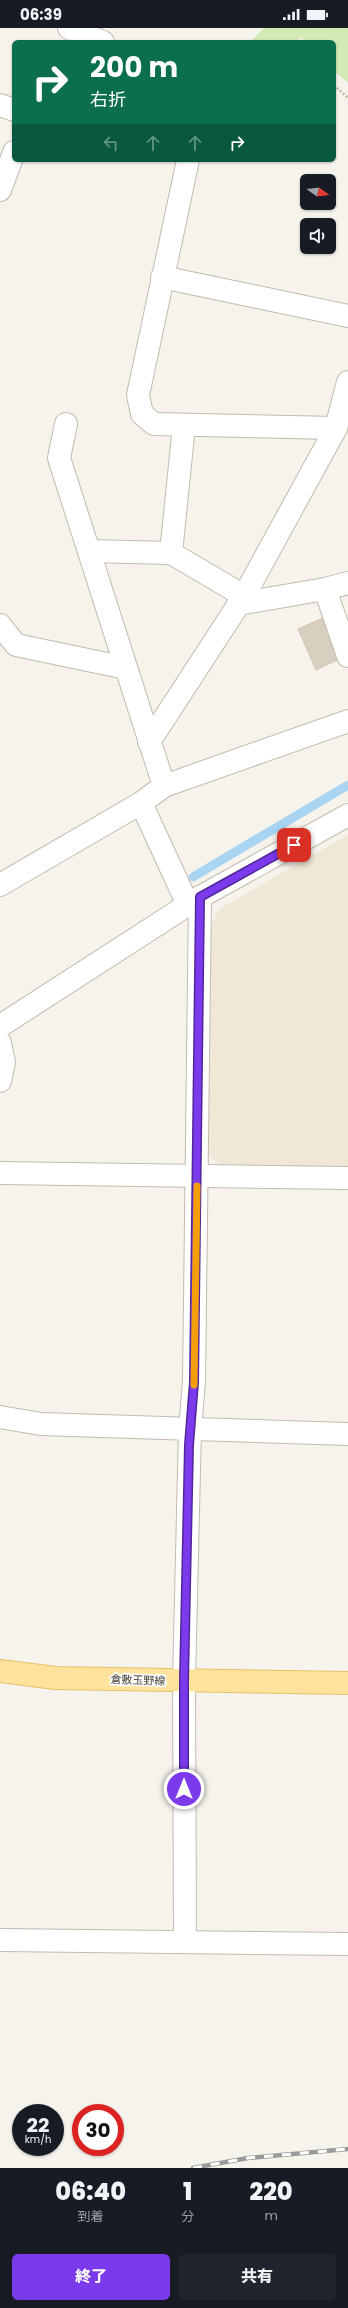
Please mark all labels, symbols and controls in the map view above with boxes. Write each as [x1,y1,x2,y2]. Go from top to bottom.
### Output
text: 06:39 [20,4,62,25]
text: 200 m [90,48,178,87]
icon: right [24,56,76,108]
text: 右折 [90,87,126,112]
icon: left [100,132,122,154]
icon: ahead [142,132,164,154]
icon: ahead [184,132,206,154]
icon: right [226,132,248,154]
north arrow [300,174,336,210]
map controls [300,174,336,254]
button: sound [300,218,336,254]
pin [277,828,311,862]
icon: arrive [283,834,305,856]
street label: 倉敷玉野線 [110,1671,166,1689]
position arrow [163,1768,205,1810]
speed limit sign: 30 [72,2104,124,2156]
text: 22 [27,2111,49,2139]
text: km/h [25,2132,51,2147]
text: 06:40 [55,2175,126,2208]
text: 1 [183,2175,192,2208]
text: 220 [250,2175,293,2208]
text: m [264,2206,278,2225]
text: 到着 [78,2207,104,2226]
text: 分 [181,2207,194,2226]
button: 終了 [12,2254,170,2300]
button: 共有 [178,2254,336,2300]

